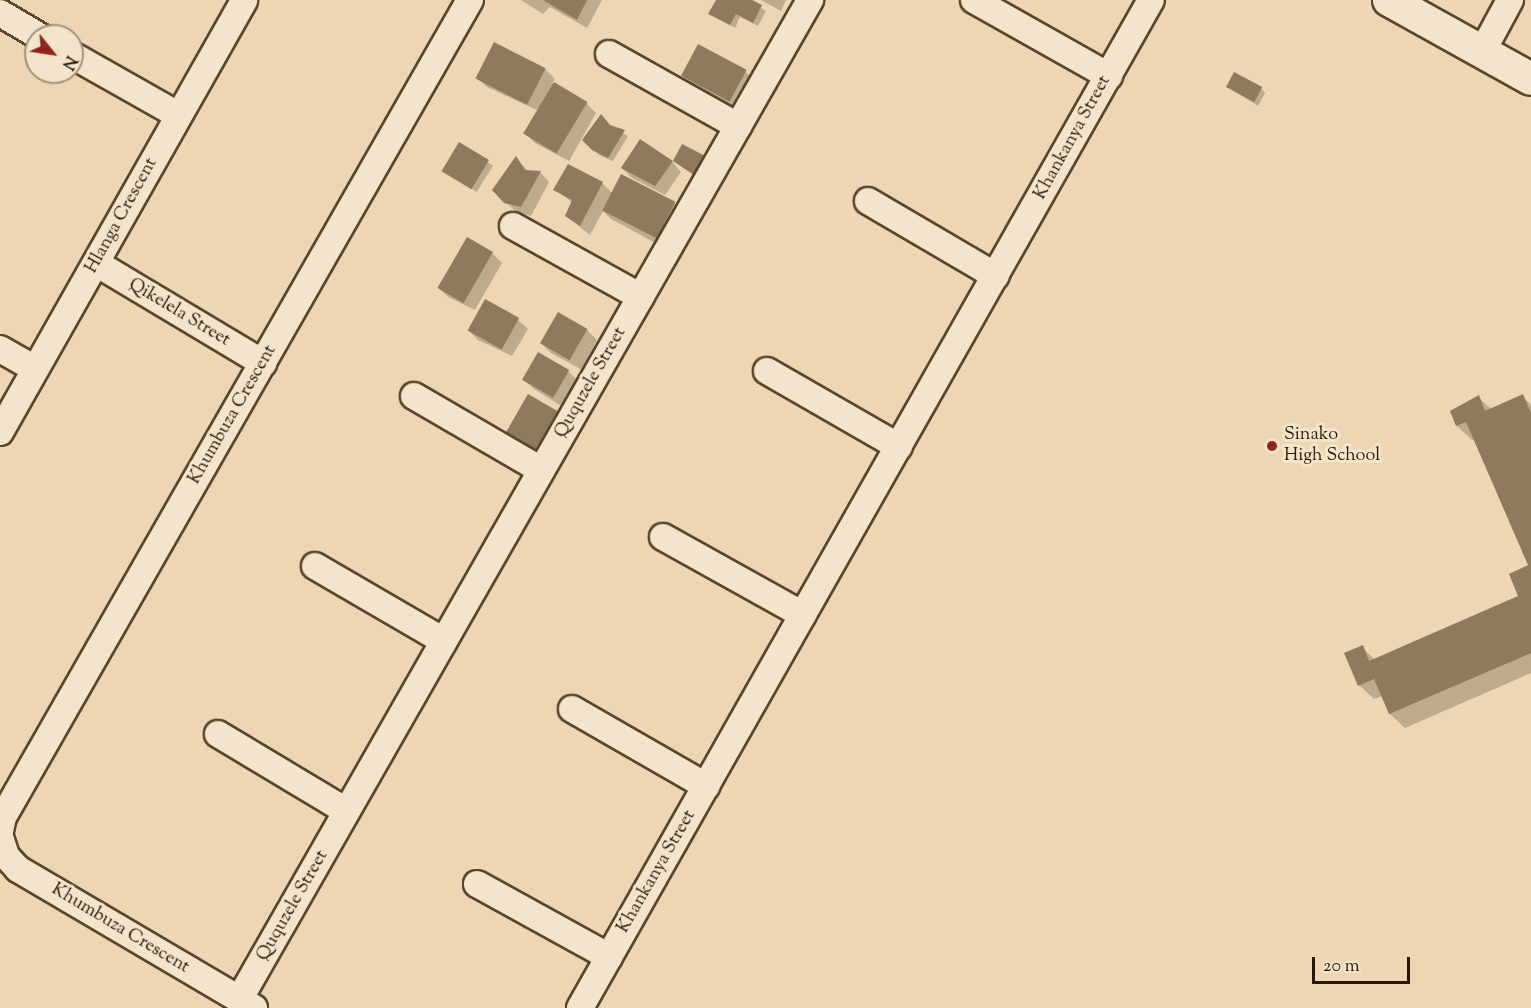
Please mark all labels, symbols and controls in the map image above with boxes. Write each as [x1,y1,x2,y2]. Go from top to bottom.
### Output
north arrow [24,24,84,84]
text: N [55,51,81,74]
street label: Khankanya Street [1030,72,1116,204]
street label: Hlanga Crescent [81,155,163,277]
street label: Qikelela Street [124,274,234,352]
street label: Ququzele Street [551,324,631,442]
street label: Khumbuza Crescent [184,342,282,488]
place label: Sinako High School [1284,425,1380,468]
marker: Sinako High School [1265,439,1279,453]
street label: Khankanya Street [613,807,701,937]
street label: Ququzele Street [253,847,333,965]
street label: Khumbuza Crescent [47,879,193,979]
scale bar [1315,945,1412,983]
text: 20 m [1323,954,1360,980]

